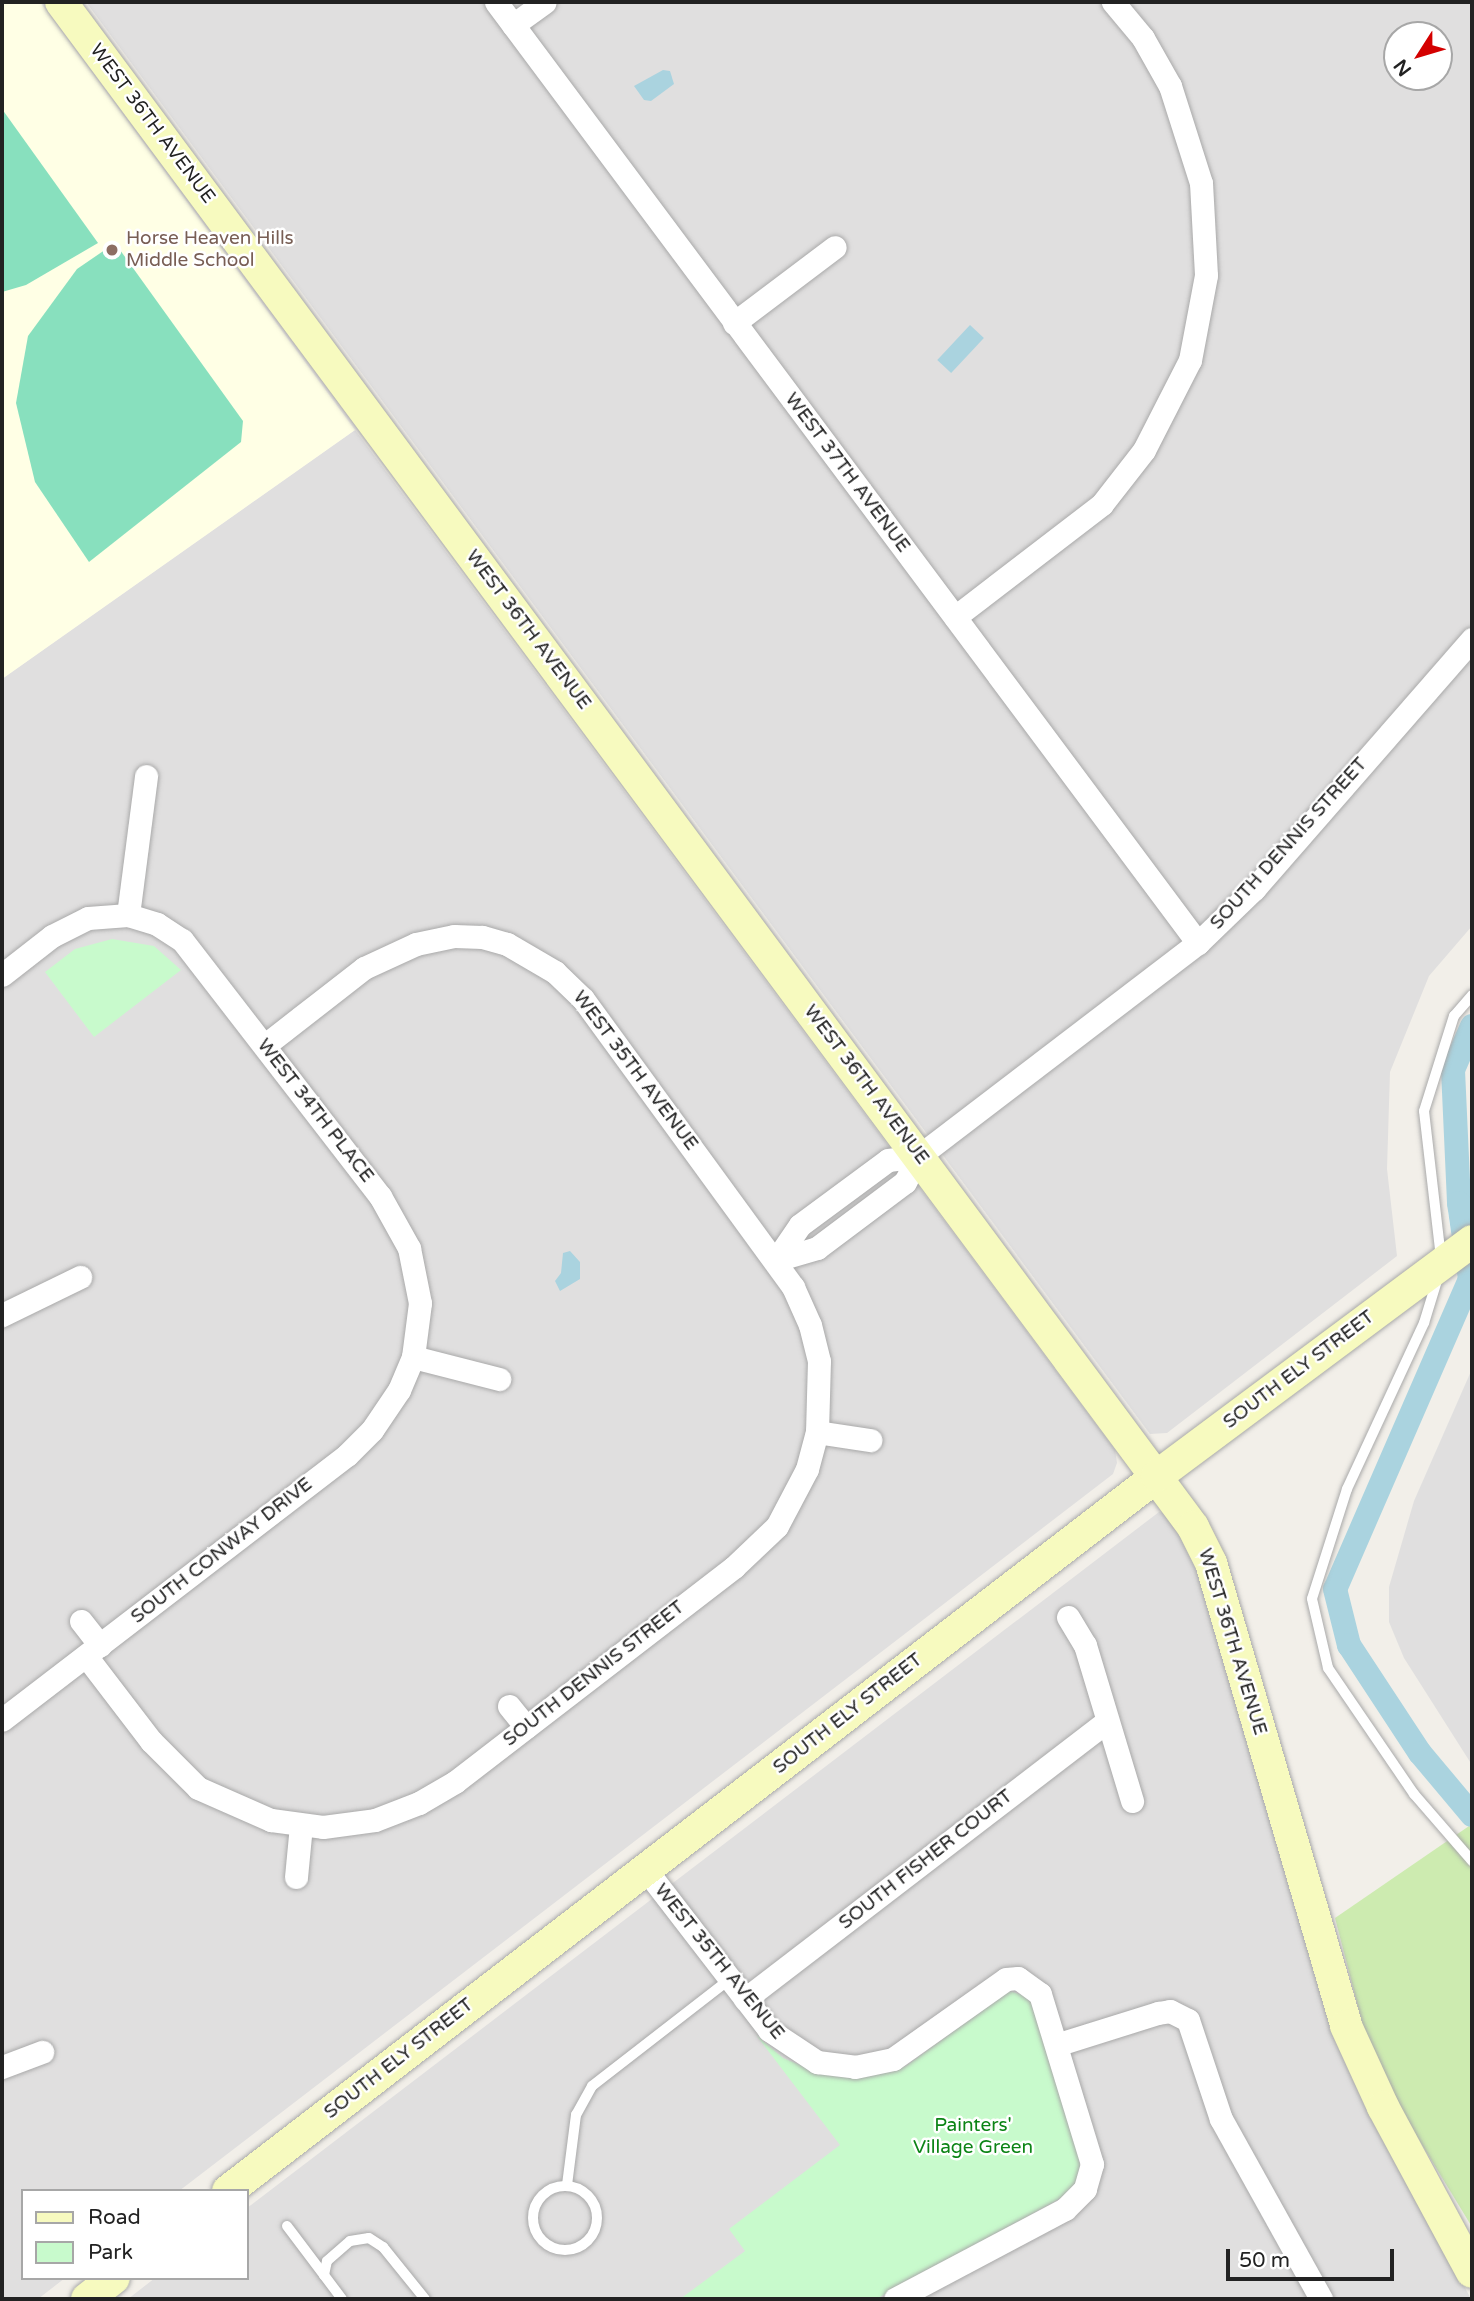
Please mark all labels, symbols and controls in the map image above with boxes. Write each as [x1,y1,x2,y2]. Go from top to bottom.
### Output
north arrow [1383,21,1453,91]
street label: WEST 36TH AVENUE [85,40,219,208]
text: N [1389,55,1416,80]
place label: Horse Heaven Hills Middle School [126,228,294,272]
marker: Horse Heaven Hills Middle School [104,242,120,258]
street label: WEST 37TH AVENUE [780,389,914,557]
street label: WEST 36TH AVENUE [461,546,595,714]
street label: SOUTH DENNIS STREET [1206,753,1372,935]
street label: WEST 35TH AVENUE [568,987,702,1155]
street label: WEST 36TH AVENUE [799,1001,933,1169]
street label: WEST 34TH PLACE [252,1035,378,1187]
street label: SOUTH ELY STREET [1219,1306,1379,1434]
street label: SOUTH CONWAY DRIVE [127,1473,317,1629]
street label: WEST 36TH AVENUE [1193,1546,1271,1738]
street label: SOUTH DENNIS STREET [499,1596,689,1752]
street label: SOUTH ELY STREET [769,1649,927,1779]
street label: SOUTH FISHER COURT [835,1785,1017,1935]
street label: WEST 35TH AVENUE [649,1879,789,2045]
street label: SOUTH ELY STREET [320,1994,478,2124]
park label: Painters' Village Green [913,2115,1033,2159]
legend [21,2189,248,2280]
text: Road [88,2205,141,2230]
scale bar [1229,2234,1397,2278]
text: Park [88,2240,133,2265]
text: 50 m [1239,2248,1290,2273]

